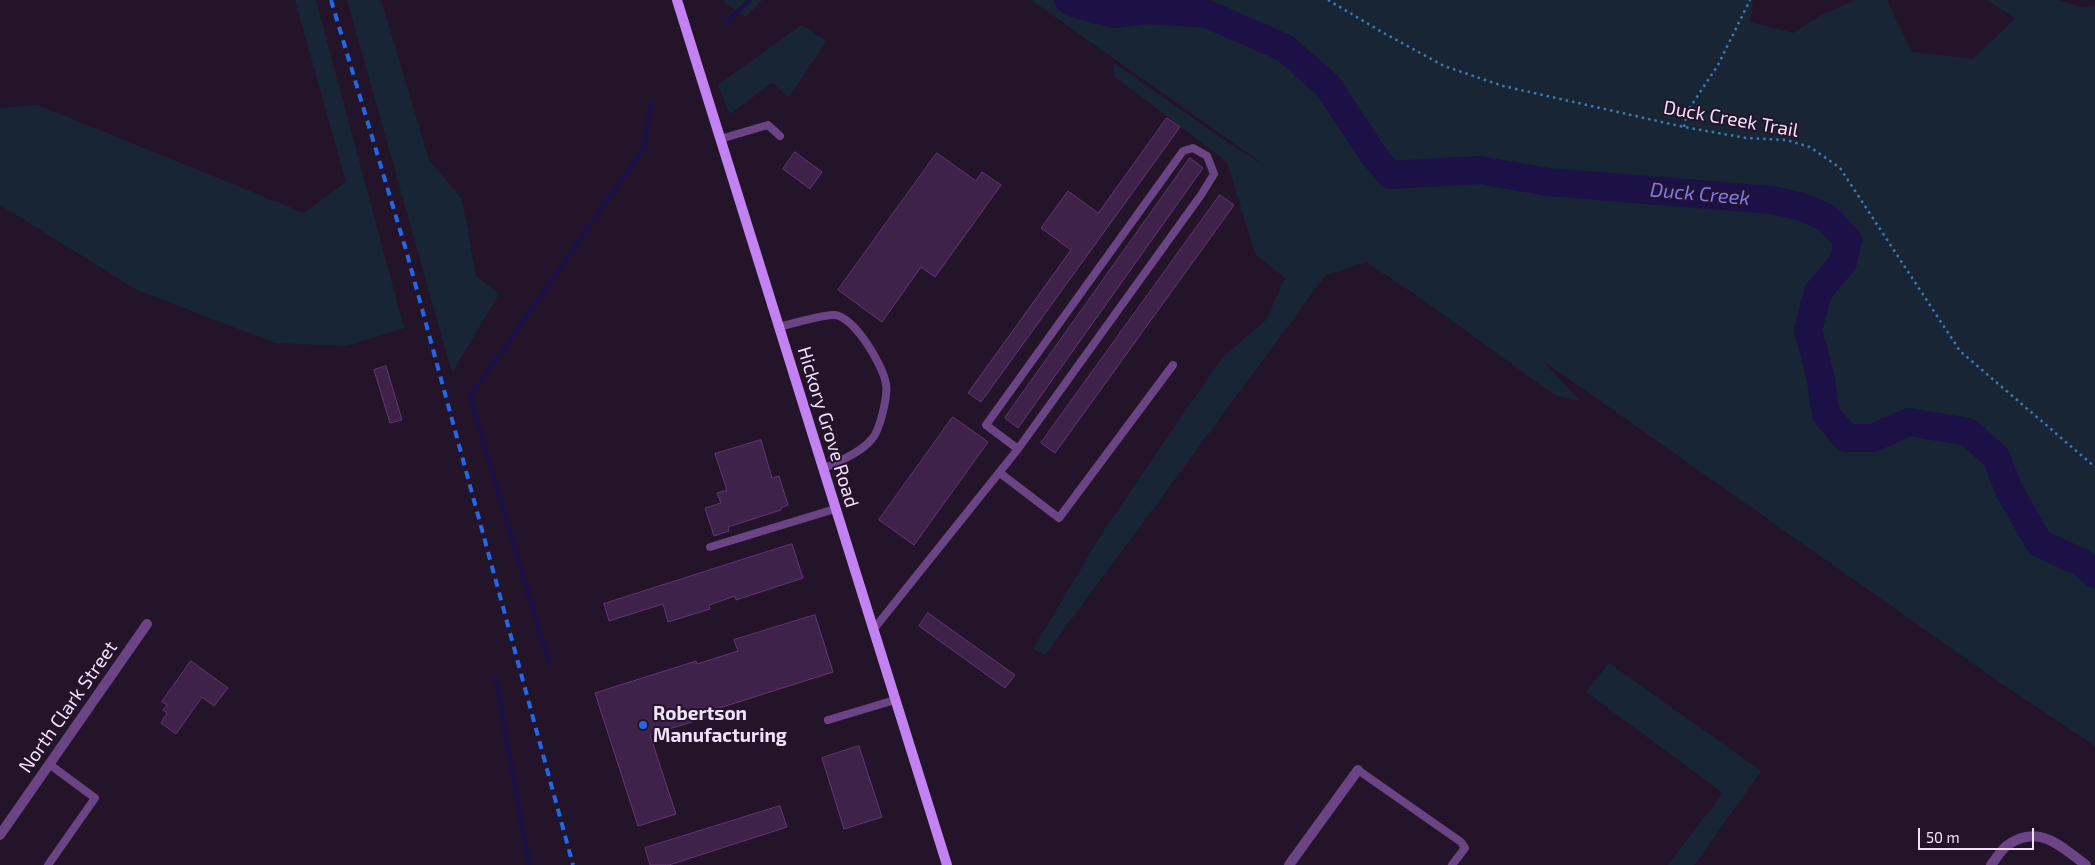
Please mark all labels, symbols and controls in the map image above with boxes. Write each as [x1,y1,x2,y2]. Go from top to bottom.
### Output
street label: Duck Creek Trail [1662,96,1800,142]
water label: Duck Creek [1649,178,1751,210]
street label: Hickory Grove Road [793,344,863,510]
street label: North Clark Street [14,637,122,777]
place label: Robertson Manufacturing [653,703,787,747]
marker: Robertson Manufacturing [637,719,649,731]
scale bar [1920,818,2036,850]
text: 50 m [1926,828,1960,846]

